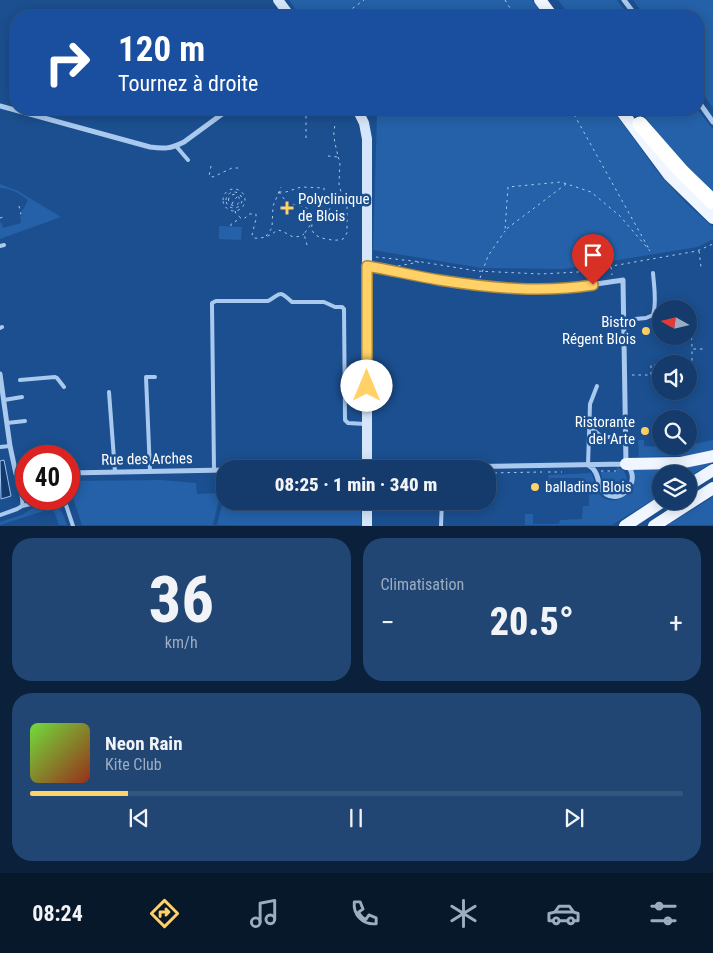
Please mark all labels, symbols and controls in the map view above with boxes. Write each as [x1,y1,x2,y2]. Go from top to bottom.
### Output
text: 120 m [118,29,205,70]
icon: right [35,30,100,95]
text: Tournez à droite [118,71,258,96]
place label: Polyclinique de Blois [298,190,370,225]
marker: Polyclinique de Blois [280,201,294,215]
pin [572,234,614,285]
icon: arrive [579,241,607,269]
north arrow [652,300,698,345]
map controls [652,300,697,510]
place label: Bistro Régent Blois [562,313,636,348]
marker: Bistro Régent Blois [640,325,652,337]
button: sound [652,355,697,400]
position arrow [340,359,392,411]
button: search [652,410,697,455]
place label: Ristorante del Arte [575,413,635,448]
marker: Ristorante del Arte [639,425,651,437]
speed limit sign: 40 [15,445,80,510]
street label: Rue des Arches [101,449,193,469]
button: layers [652,465,697,510]
text: 08:25 · 1 min · 340 m [275,473,437,496]
place label: balladins Blois [545,478,632,496]
marker: balladins Blois [529,481,541,493]
text: 36 [148,562,214,638]
text: Climatisation [381,575,464,594]
text: 20.5° [490,600,574,644]
text: − [381,606,395,639]
text: + [669,606,683,639]
text: km/h [165,633,198,652]
text: Neon Rain [105,732,183,755]
text: Kite Club [105,755,162,774]
icon: previous [125,804,153,832]
icon: pause [342,804,370,832]
icon: next [560,804,588,832]
icon: directions [147,896,182,931]
icon: music [247,896,282,931]
icon: phone [347,896,382,931]
icon: climate [446,896,481,931]
icon: car [546,896,581,931]
icon: filters [646,896,681,931]
text: 08:24 [32,901,83,926]

